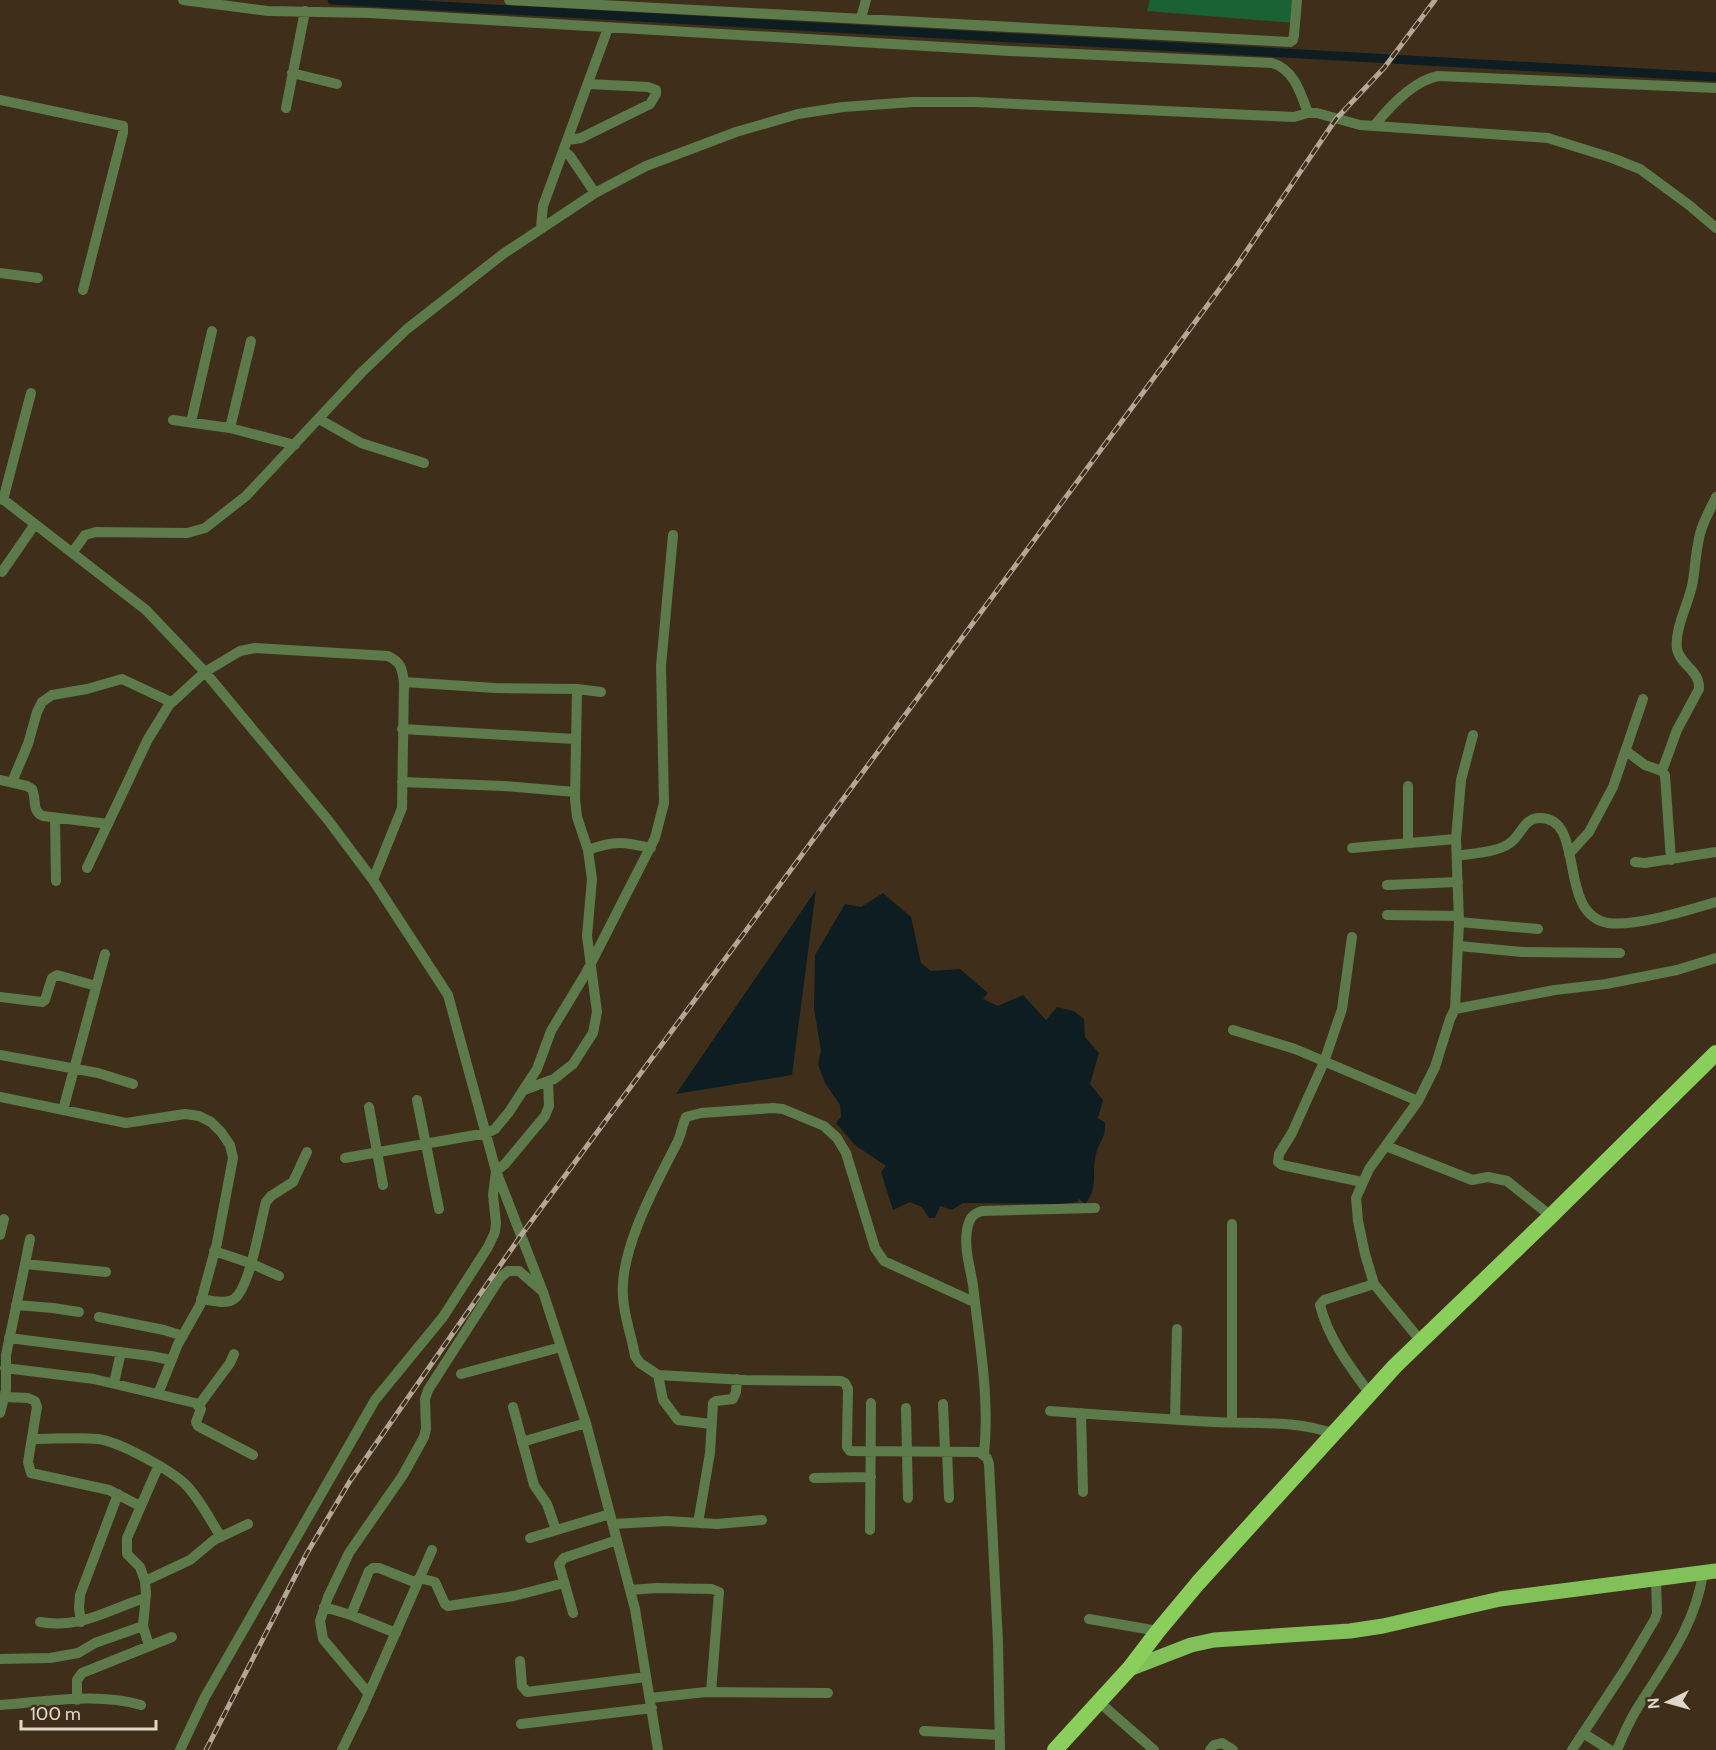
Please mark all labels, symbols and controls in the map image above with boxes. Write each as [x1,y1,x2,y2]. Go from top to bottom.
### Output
north arrow [1638,1672,1698,1732]
scale bar [21,1693,156,1731]
text: N [1644,1697,1664,1710]
text: 100 m [30,1703,81,1725]

